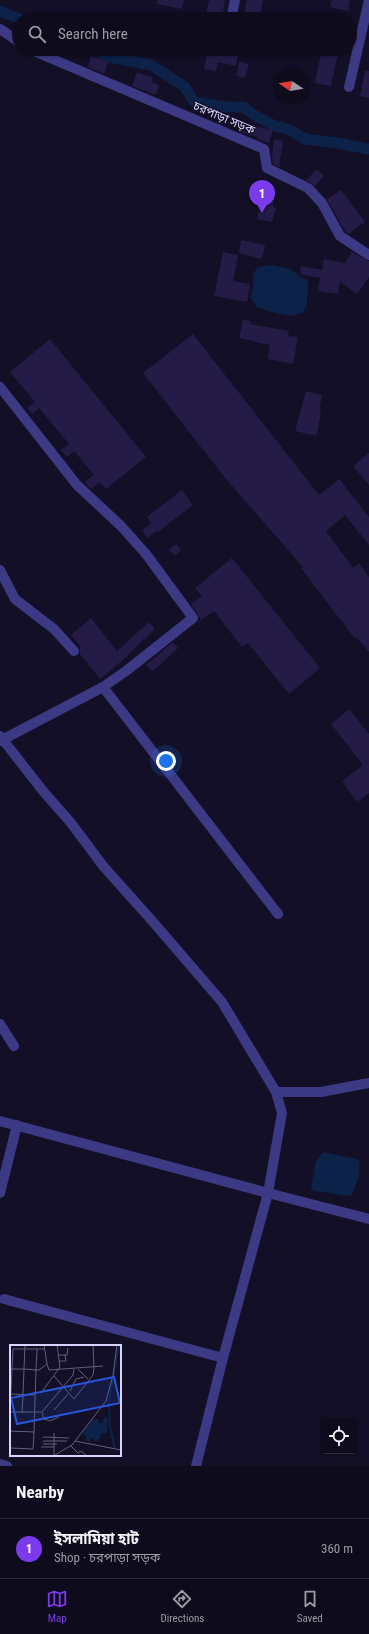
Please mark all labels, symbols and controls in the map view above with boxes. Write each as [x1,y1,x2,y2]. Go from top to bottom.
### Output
search box [12,12,357,56]
icon: search [26,23,48,45]
text: Search here [58,25,128,43]
north arrow [273,68,309,104]
street label: চরপাড়া সড়ক [190,98,257,137]
pin: 1 [249,180,275,213]
your location [156,751,176,771]
inset map [10,1345,121,1456]
map controls [321,1418,357,1454]
button: locate [321,1418,357,1454]
text: Nearby [16,1482,64,1502]
text: ইসলামিয়া হাট [54,1530,139,1548]
text: 1 [26,1541,32,1556]
text: 360 m [321,1541,353,1556]
text: Shop · চরপাড়া সড়ক [54,1550,160,1565]
tab: Map [46,1588,68,1625]
tab: Directions [160,1588,204,1625]
tab: Saved [297,1588,323,1625]

